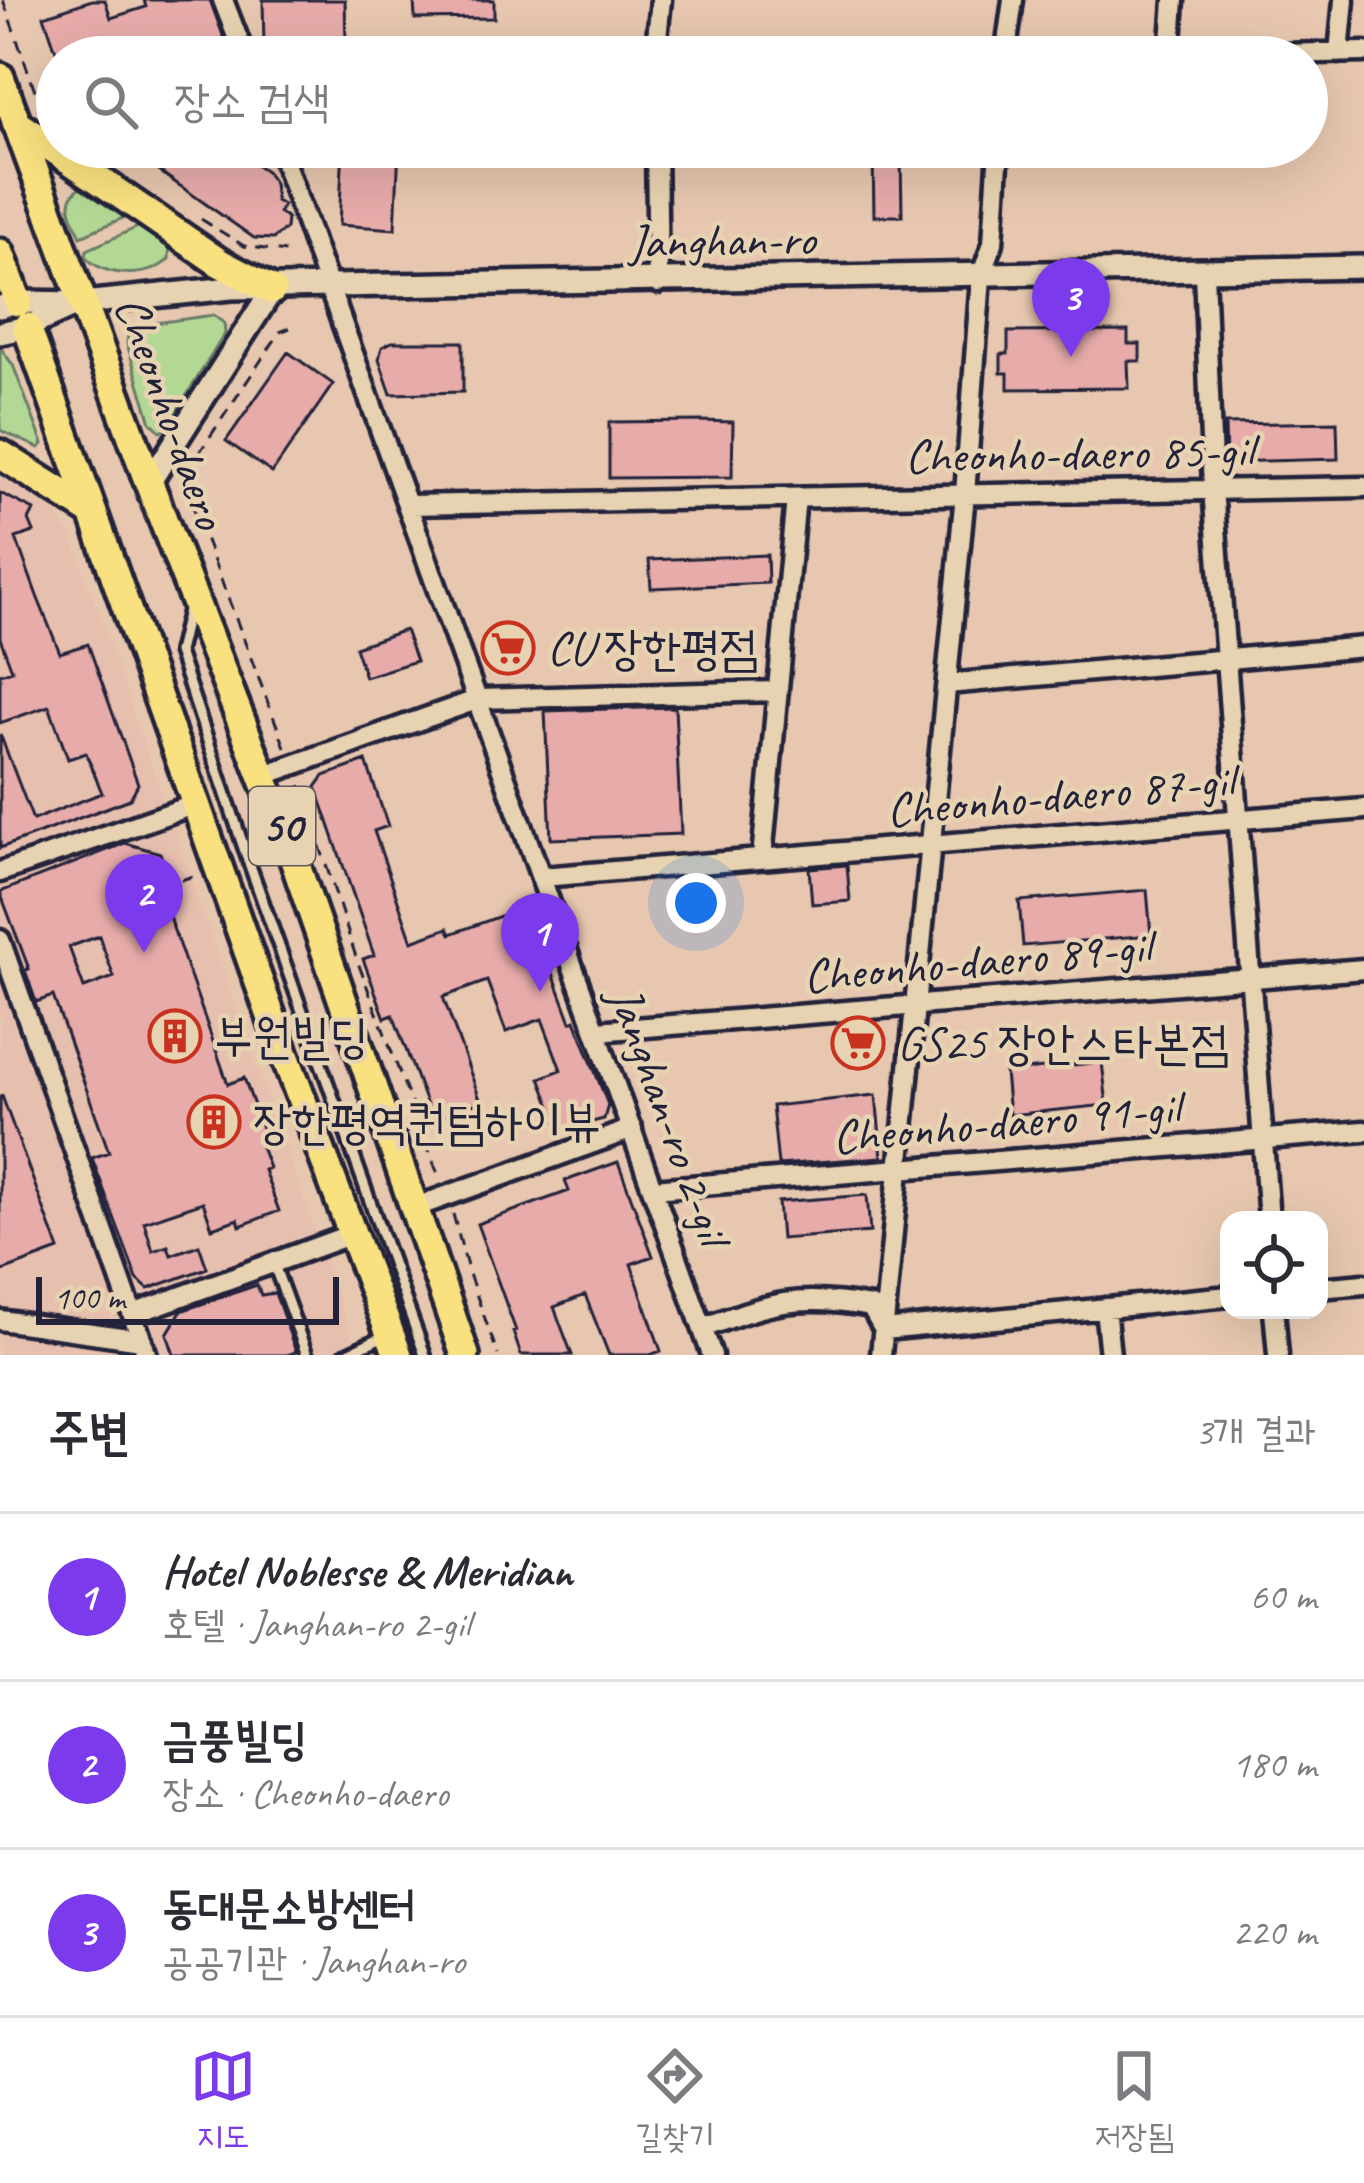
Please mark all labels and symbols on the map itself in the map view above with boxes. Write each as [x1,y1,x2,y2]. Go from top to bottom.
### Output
street label: Janghan-ro [626,208,819,272]
pin: 3 [1032,258,1110,357]
street label: Cheonho-daero [101,288,241,538]
street label: Cheonho-daero 85-gil [904,420,1261,486]
place label: CU 장한평점 [547,618,758,678]
supermarket icon: CU 장한평점 [480,620,536,676]
street label: Cheonho-daero 87-gil [884,749,1244,840]
road number: 50 [249,787,315,865]
pin: 2 [105,854,183,953]
your location [666,873,726,933]
pin: 1 [501,893,579,992]
street label: Cheonho-daero 89-gil [801,915,1161,1006]
street label: Janghan-ro 2-gil [594,976,746,1259]
place label: 부원빌딩 [214,1006,369,1066]
building icon: 부원빌딩 [147,1008,203,1064]
place label: GS25 장안스타본점 [897,1013,1229,1073]
supermarket icon: GS25 장안스타본점 [830,1015,886,1071]
street label: Cheonho-daero 91-gil [830,1076,1190,1167]
place label: 장한평역퀀텀하이뷰 [253,1092,601,1152]
building icon: 장한평역퀀텀하이뷰 [186,1094,242,1150]
scale bar [36,1271,339,1324]

